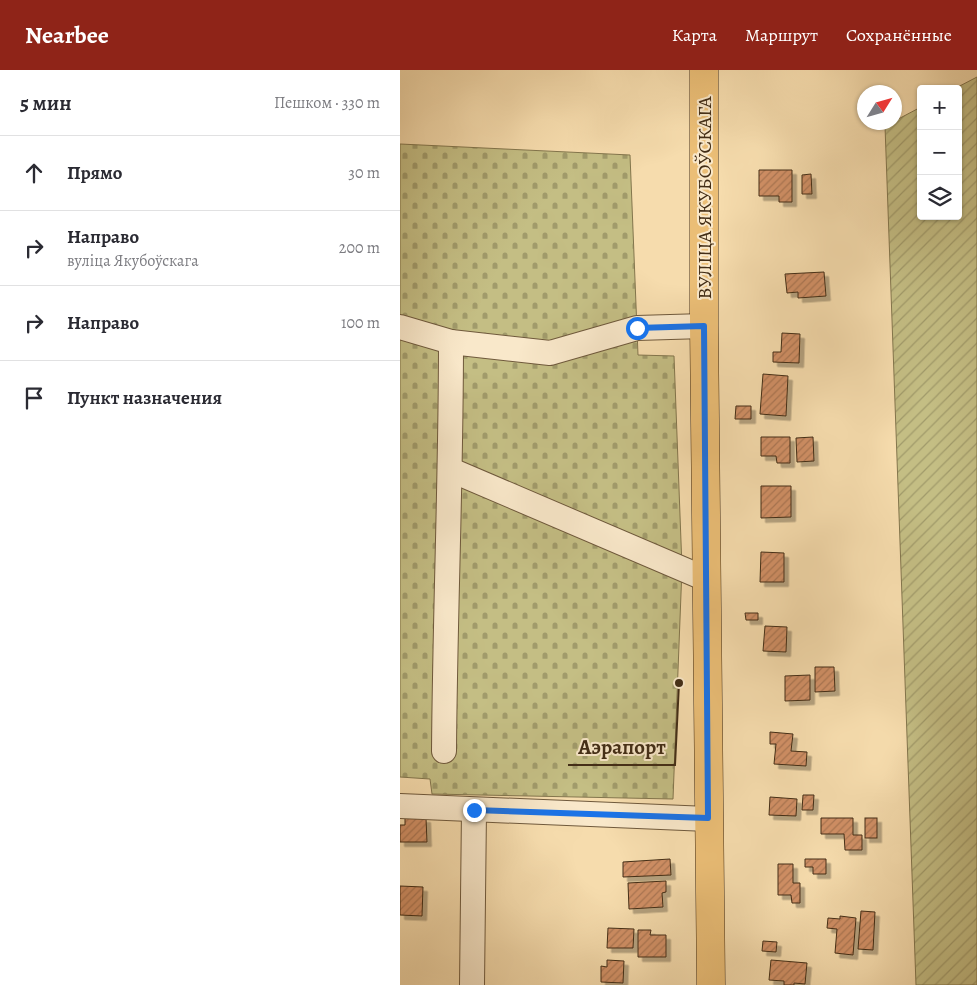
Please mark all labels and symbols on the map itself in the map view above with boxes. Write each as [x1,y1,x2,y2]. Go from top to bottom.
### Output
north arrow [857,85,902,130]
street label: ВУЛІЦА ЯКУБОЎСКАГА [691,96,718,300]
route start [626,317,649,340]
callout: Аэрапорт [568,729,675,765]
text: Аэрапорт [577,733,666,761]
route end [463,799,486,822]

